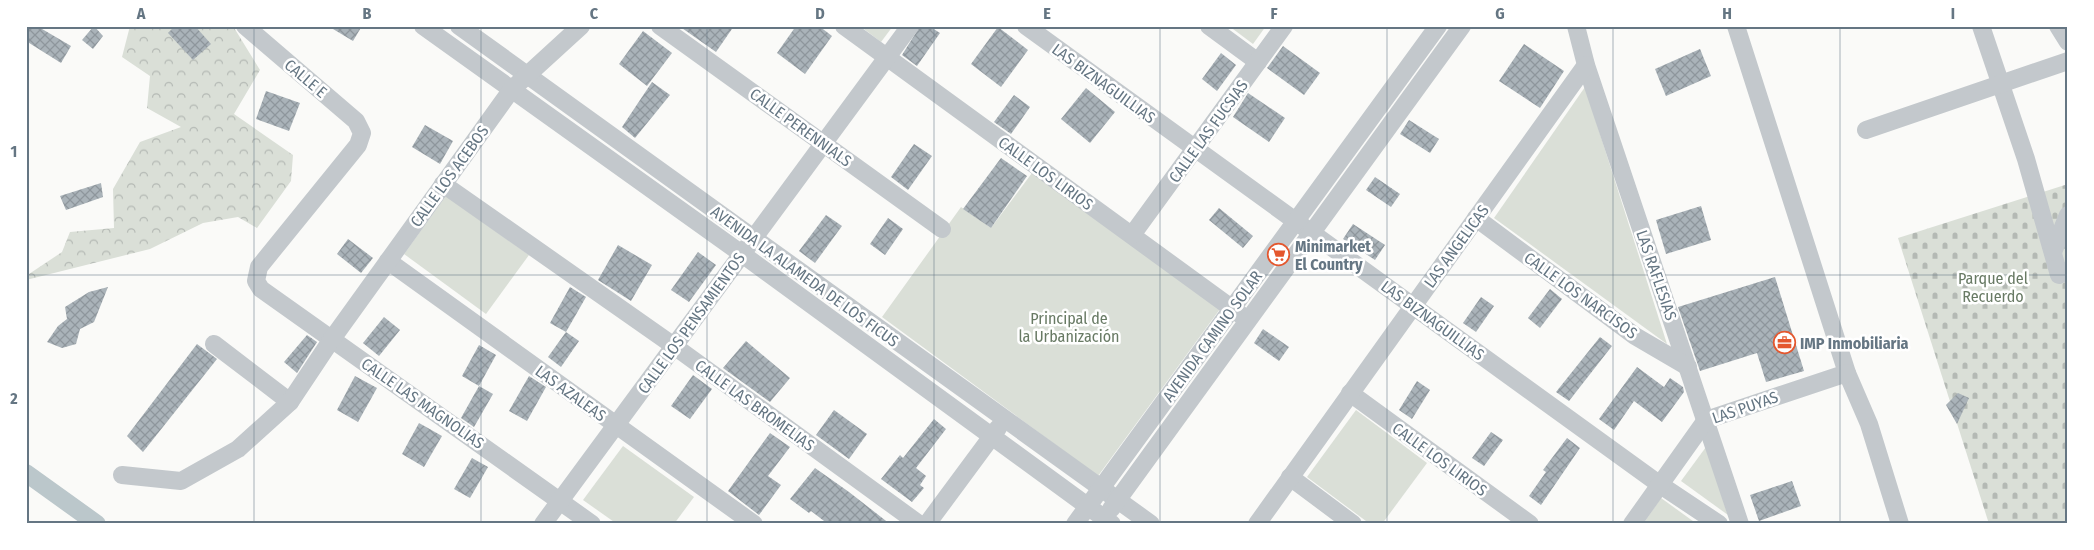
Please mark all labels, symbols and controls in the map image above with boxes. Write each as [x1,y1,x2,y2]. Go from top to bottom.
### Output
text: A [136,4,146,23]
text: B [363,4,372,23]
text: C [590,4,599,23]
text: D [815,4,825,23]
text: E [1043,4,1051,23]
text: F [1270,4,1278,23]
text: G [1495,4,1505,23]
text: H [1722,4,1732,23]
text: I [1951,4,1955,23]
street label: LAS BIZNAGUILLIAS [1048,40,1159,127]
street label: CALLE E [281,55,331,102]
street label: CALLE LAS FUCSIAS [1165,76,1252,186]
street label: CALLE PERENNIALS [746,84,855,171]
street label: CALLE LOS ACEBOS [406,122,493,231]
street label: CALLE LOS LIRIOS [995,133,1097,214]
text: 1 [11,142,17,161]
street label: LAS ANGELICAS [1420,201,1493,291]
street label: AVENIDA LA ALAMEDA DE LOS FICUS [707,202,902,351]
street label: LAS RAFLESIAS [1632,228,1681,323]
place label: Minimarket El Country [1295,237,1371,274]
supermarket icon: Minimarket El Country [1267,243,1291,267]
street label: CALLE LOS NARCISOS [1520,248,1641,343]
street label: CALLE LOS PENSAMIENTOS [634,249,749,397]
street label: AVENIDA CAMINO SOLAR [1159,267,1266,405]
park label: Parque del Recuerdo [1958,269,2028,306]
street label: LAS BIZNAGUILLIAS [1377,277,1488,364]
park label: Principal de la Urbanización [1018,309,1120,346]
office icon: IMP Inmobiliaria [1772,331,1796,355]
place label: IMP Inmobiliaria [1800,334,1909,353]
street label: CALLE LAS MAGNOLIAS [358,354,488,453]
street label: CALLE LAS BROMELIAS [691,356,818,455]
street label: LAS AZALEAS [532,361,610,425]
street label: LAS PUYAS [1710,387,1781,428]
text: 2 [9,389,18,408]
street label: CALLE LOS LIRIOS [1389,419,1491,500]

